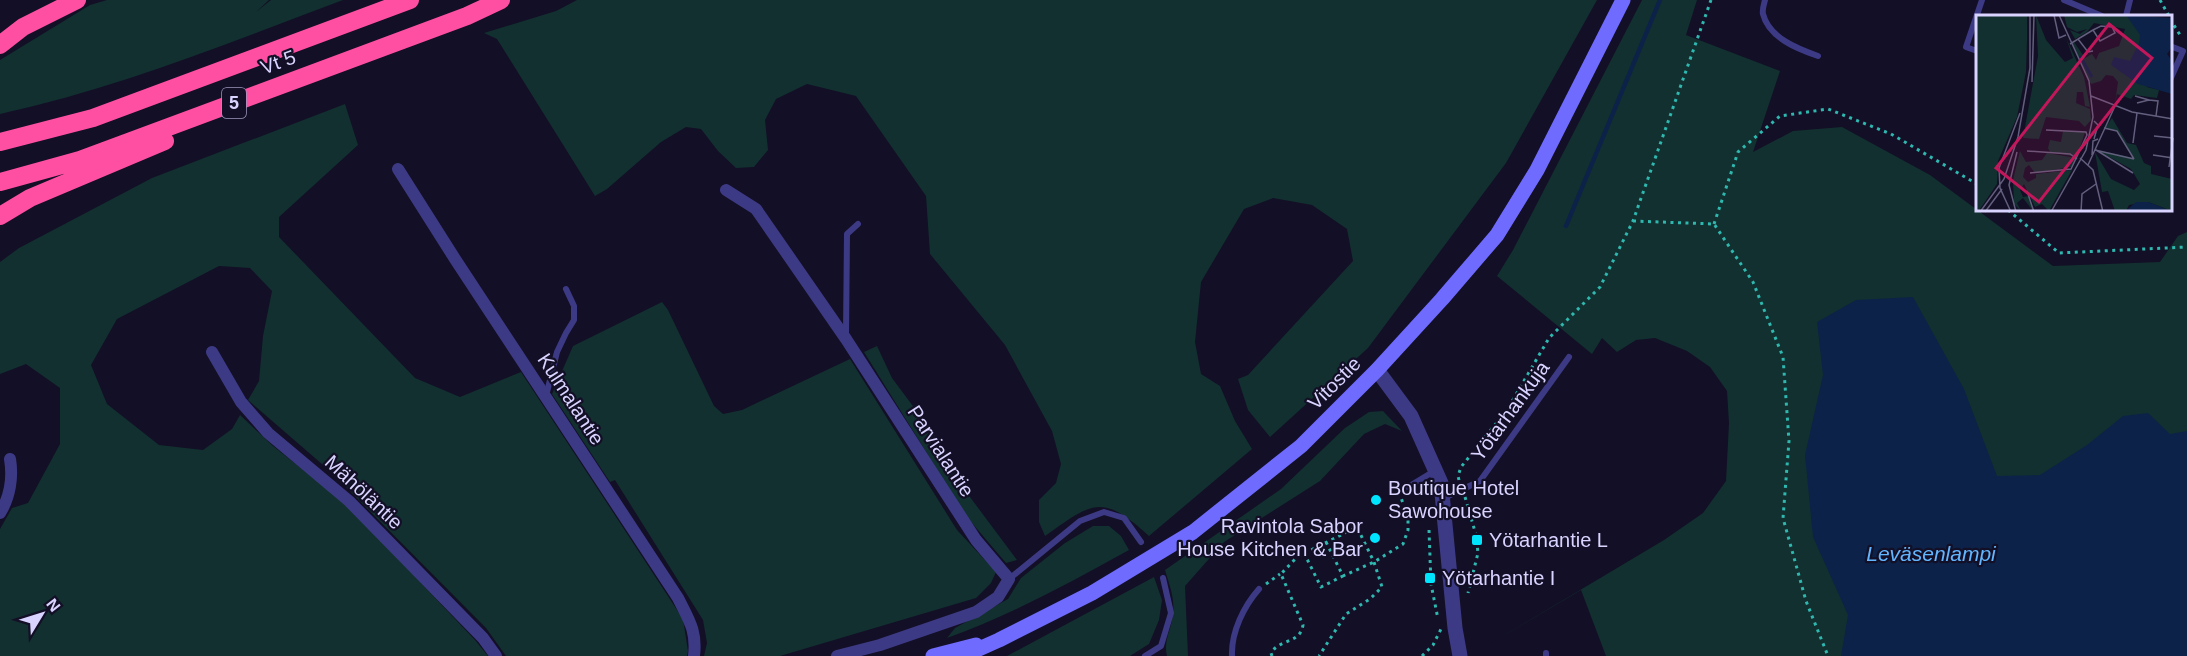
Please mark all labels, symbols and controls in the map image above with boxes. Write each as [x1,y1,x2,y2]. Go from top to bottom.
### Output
inset map [1976,15,2172,212]
street label: Vt 5 [258,46,298,78]
road number: 5 [222,88,246,118]
street label: Kulmalantie [533,349,609,449]
street label: Vitostie [1303,352,1365,414]
street label: Yötarhankuja [1466,356,1554,465]
street label: Parvialantie [903,401,979,501]
street label: Mähöläntie [321,451,407,533]
place label: Boutique Hotel Sawohouse [1388,477,1519,522]
marker: Boutique Hotel Sawohouse [1369,493,1383,507]
place label: Ravintola Sabor House Kitchen & Bar [1177,515,1363,560]
place label: Yötarhantie L [1489,529,1608,551]
marker: Ravintola Sabor House Kitchen & Bar [1368,531,1382,545]
marker: Yötarhantie L [1470,533,1484,547]
water label: Leväsenlampi [1866,542,1997,565]
place label: Yötarhantie I [1442,567,1555,589]
marker: Yötarhantie I [1423,571,1437,585]
north arrow [12,584,72,644]
text: N [43,595,64,615]

